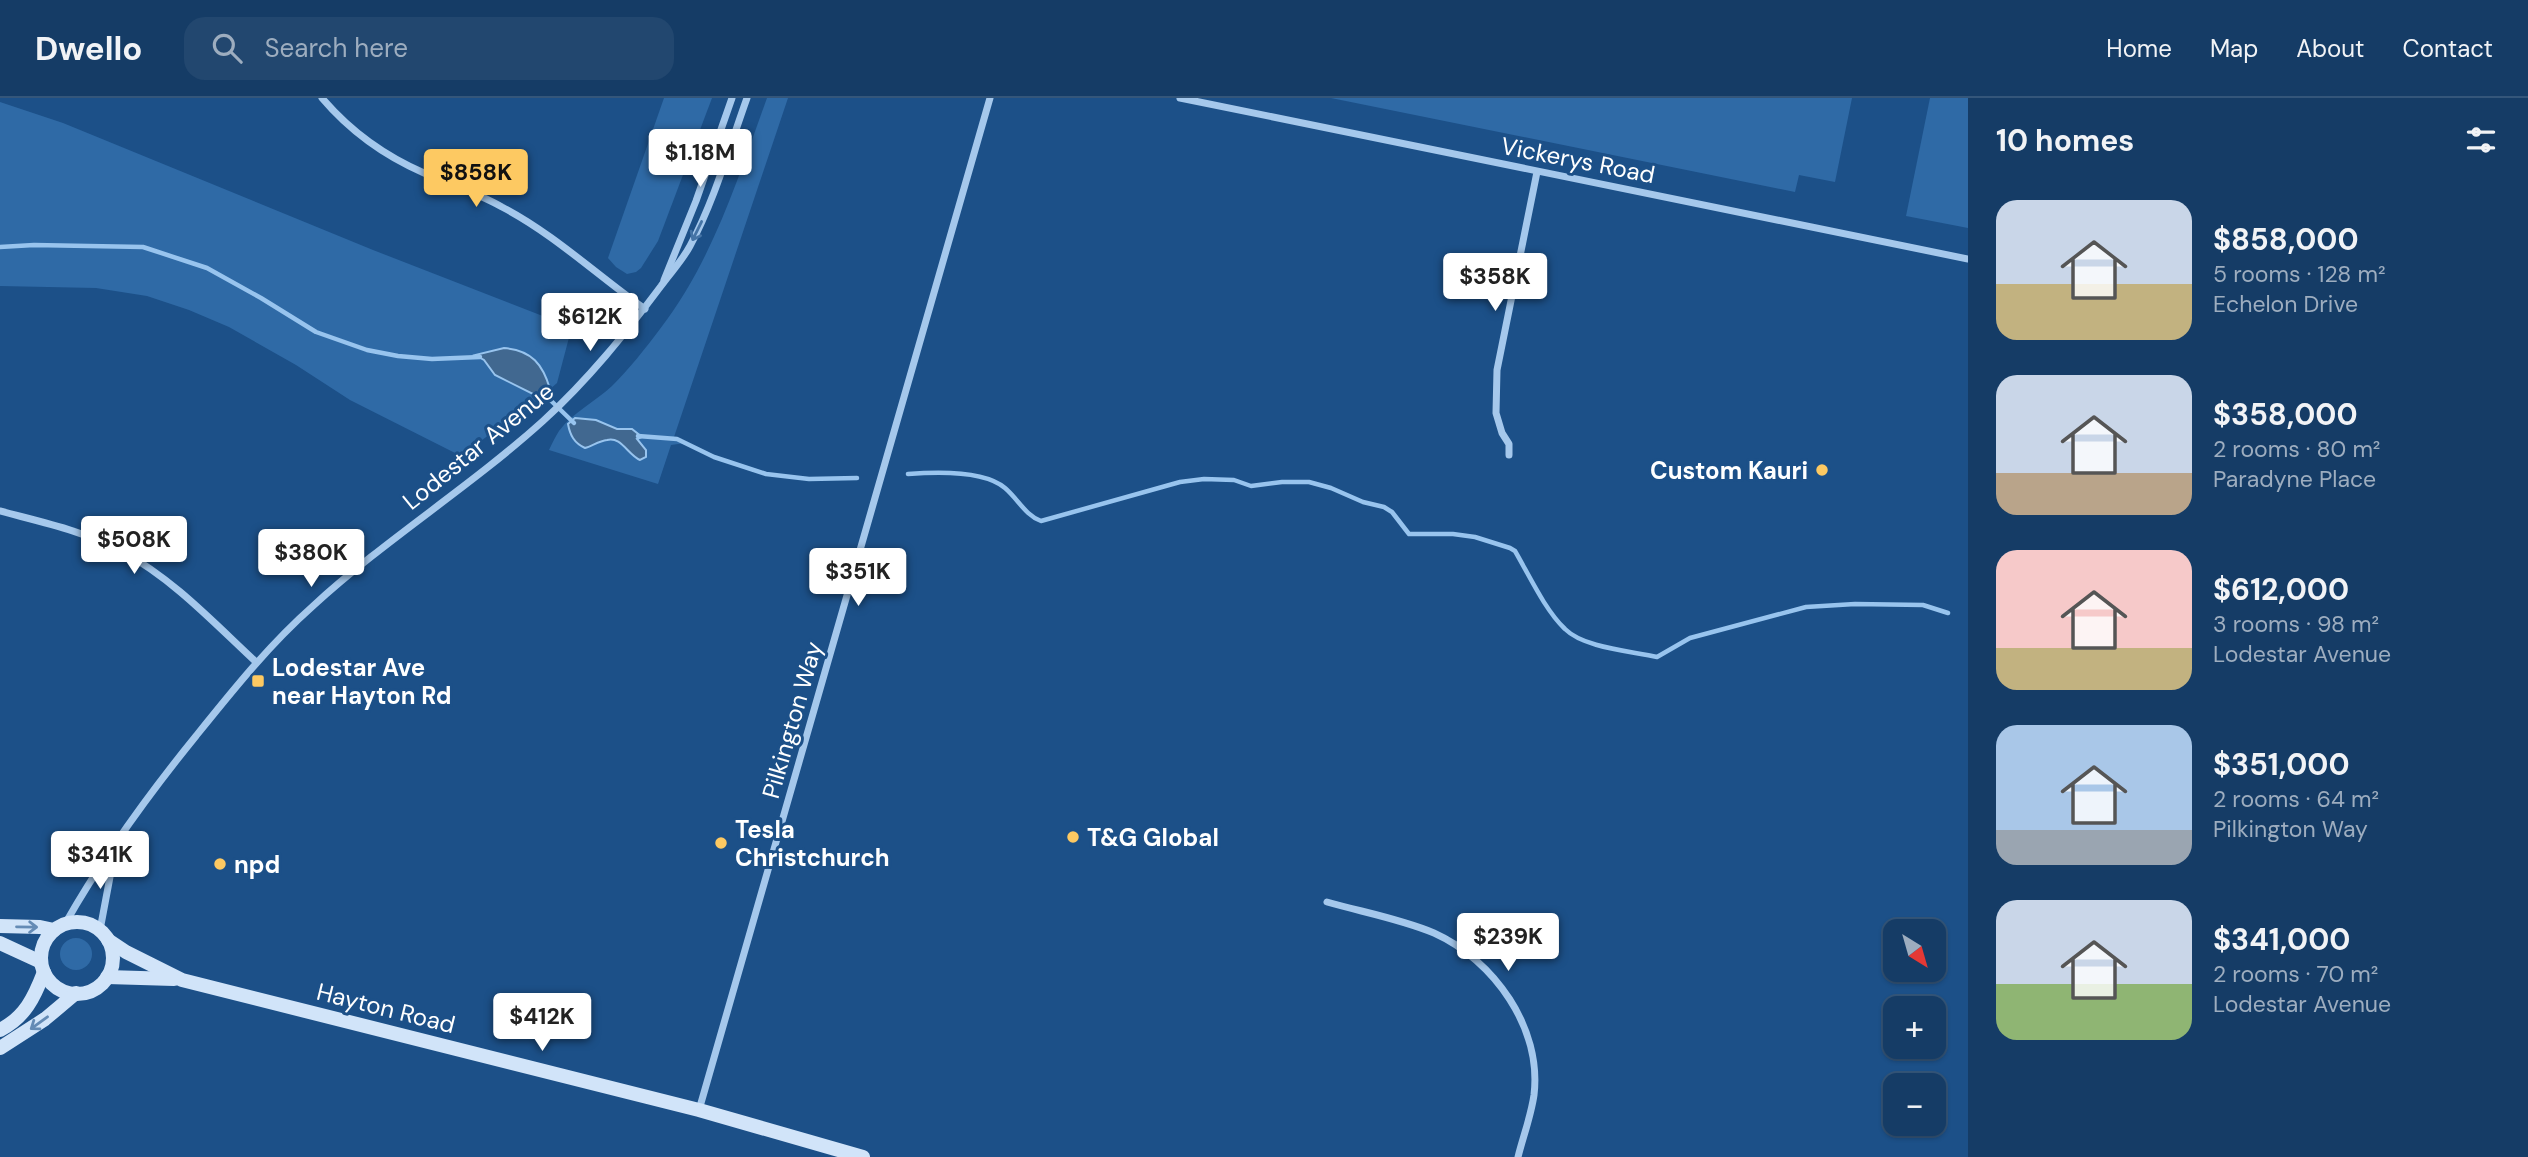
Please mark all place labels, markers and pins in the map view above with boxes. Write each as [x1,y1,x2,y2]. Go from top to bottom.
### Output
pin: $1.18M [643,130,757,189]
pin: $858K [427,150,525,209]
pin: $358K [1446,254,1544,313]
pin: $612K [541,294,639,353]
place label: Custom Kauri [1650,455,1808,486]
marker: Custom Kauri [1814,462,1830,478]
pin: $508K [85,517,183,576]
pin: $380K [262,530,360,589]
pin: $351K [809,548,907,608]
place label: Lodestar Ave near Hayton Rd [272,652,451,711]
marker: Lodestar Ave near Hayton Rd [250,673,266,689]
place label: Tesla Christchurch [735,814,890,873]
place label: T&G Global [1087,822,1219,853]
marker: T&G Global [1065,829,1081,845]
pin: $341K [51,832,149,891]
marker: Tesla Christchurch [713,835,729,851]
place label: npd [234,849,280,880]
marker: npd [212,856,228,872]
pin: $239K [1459,914,1557,973]
pin: $412K [493,993,591,1053]

